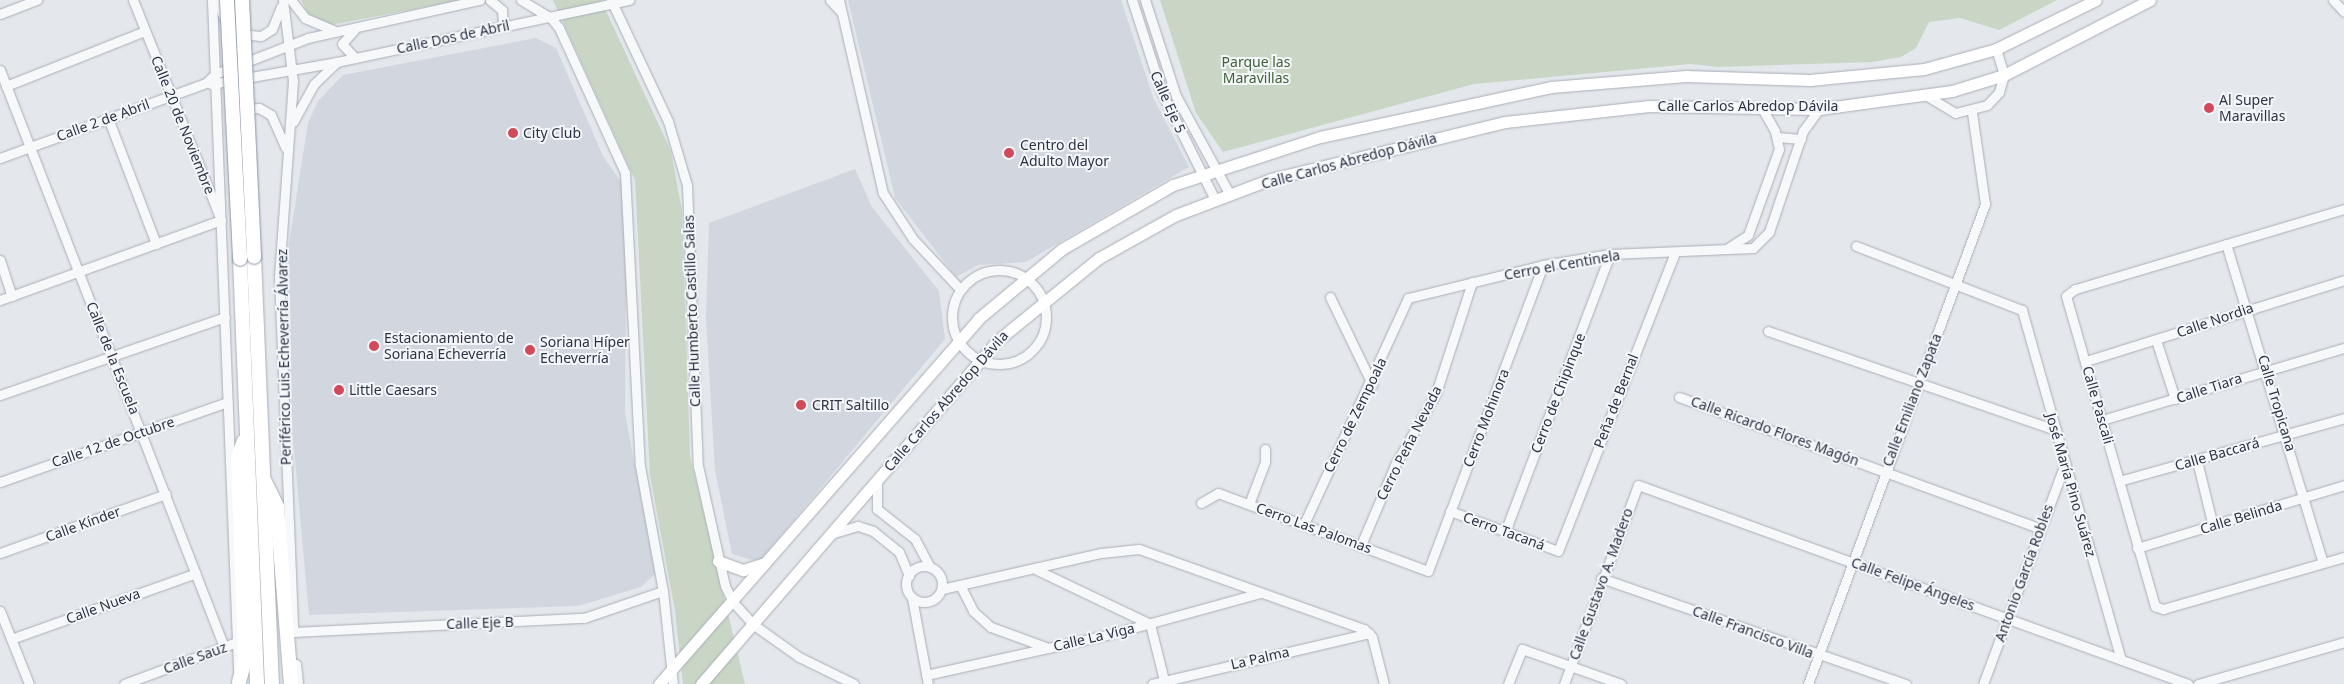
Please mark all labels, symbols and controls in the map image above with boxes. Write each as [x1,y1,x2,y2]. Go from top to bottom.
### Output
street label: Calle Dos de Abril [395,17,511,57]
street label: Calle 20 de Noviembre [148,53,218,197]
park label: Parque las Maravillas [1222,54,1290,86]
street label: Calle Eje 5 [1147,68,1189,136]
place label: Al Super Maravillas [2219,92,2285,124]
street label: Calle 2 de Abril [54,95,152,145]
street label: Calle Carlos Abredop Dávila [1658,98,1838,114]
marker: Al Super Maravillas [2203,102,2215,114]
place label: City Club [523,125,581,141]
marker: City Club [507,127,519,139]
street label: Calle Carlos Abredop Dávila [1259,129,1439,193]
place label: Centro del Adulto Mayor [1020,137,1109,170]
marker: Centro del Adulto Mayor [1002,146,1016,160]
street label: Calle Humberto Castillo Salas [680,215,704,407]
street label: Cerro el Centinela [1503,247,1621,283]
street label: Periférico Luis Echeverría Álvarez [274,249,294,465]
street label: Calle de la Escuela [83,299,143,417]
street label: Calle Nordia [2174,299,2256,341]
street label: Calle Carlos Abredop Dávila [880,327,1012,475]
place label: Estacionamiento de Soriana Echeverría [384,330,514,362]
street label: Cerro de Chipinque [1527,331,1589,455]
street label: Calle Emiliano Zapata [1879,331,1945,469]
place label: Soriana Híper Echeverría [540,334,630,367]
marker: Estacionamiento de Soriana Echeverría [368,340,380,352]
marker: Soriana Híper Echeverría [524,344,536,356]
street label: Peña de Bernal [1590,352,1642,450]
street label: Calle Tropicana [2254,353,2300,453]
street label: Cerro de Zempoala [1320,355,1390,475]
street label: Calle Pascali [2079,364,2117,446]
street label: Cerro Mohinora [1460,366,1512,470]
street label: Calle Tiara [2174,369,2244,407]
place label: Little Caesars [349,382,437,398]
street label: Cerro Peña Nevada [1373,383,1445,503]
marker: Little Caesars [333,384,345,396]
street label: Calle Ricardo Flores Magón [1689,393,1861,469]
place label: CRIT Saltillo [812,397,889,413]
marker: CRIT Saltillo [794,398,808,412]
street label: José María Pino Suárez [2042,411,2100,559]
street label: Calle 12 de Octubre [49,413,177,471]
street label: Calle Baccará [2173,434,2261,474]
street label: Calle Belinda [2198,497,2284,537]
street label: Cerro Las Palomas [1254,499,1374,557]
street label: Antonio García Robles [1991,502,2057,644]
street label: Calle Kínder [43,503,123,545]
street label: Calle Gustavo A. Madero [1566,506,1636,662]
street label: Cerro Tacaná [1461,508,1547,554]
street label: Calle Felipe Ángeles [1849,554,1977,614]
street label: Calle Nueva [64,585,142,627]
street label: Calle Francisco Villa [1690,602,1816,662]
street label: Calle Eje B [446,613,514,633]
street label: Calle La Viga [1052,620,1136,654]
street label: Calle Sauz [161,639,229,677]
street label: La Palma [1229,643,1291,673]

